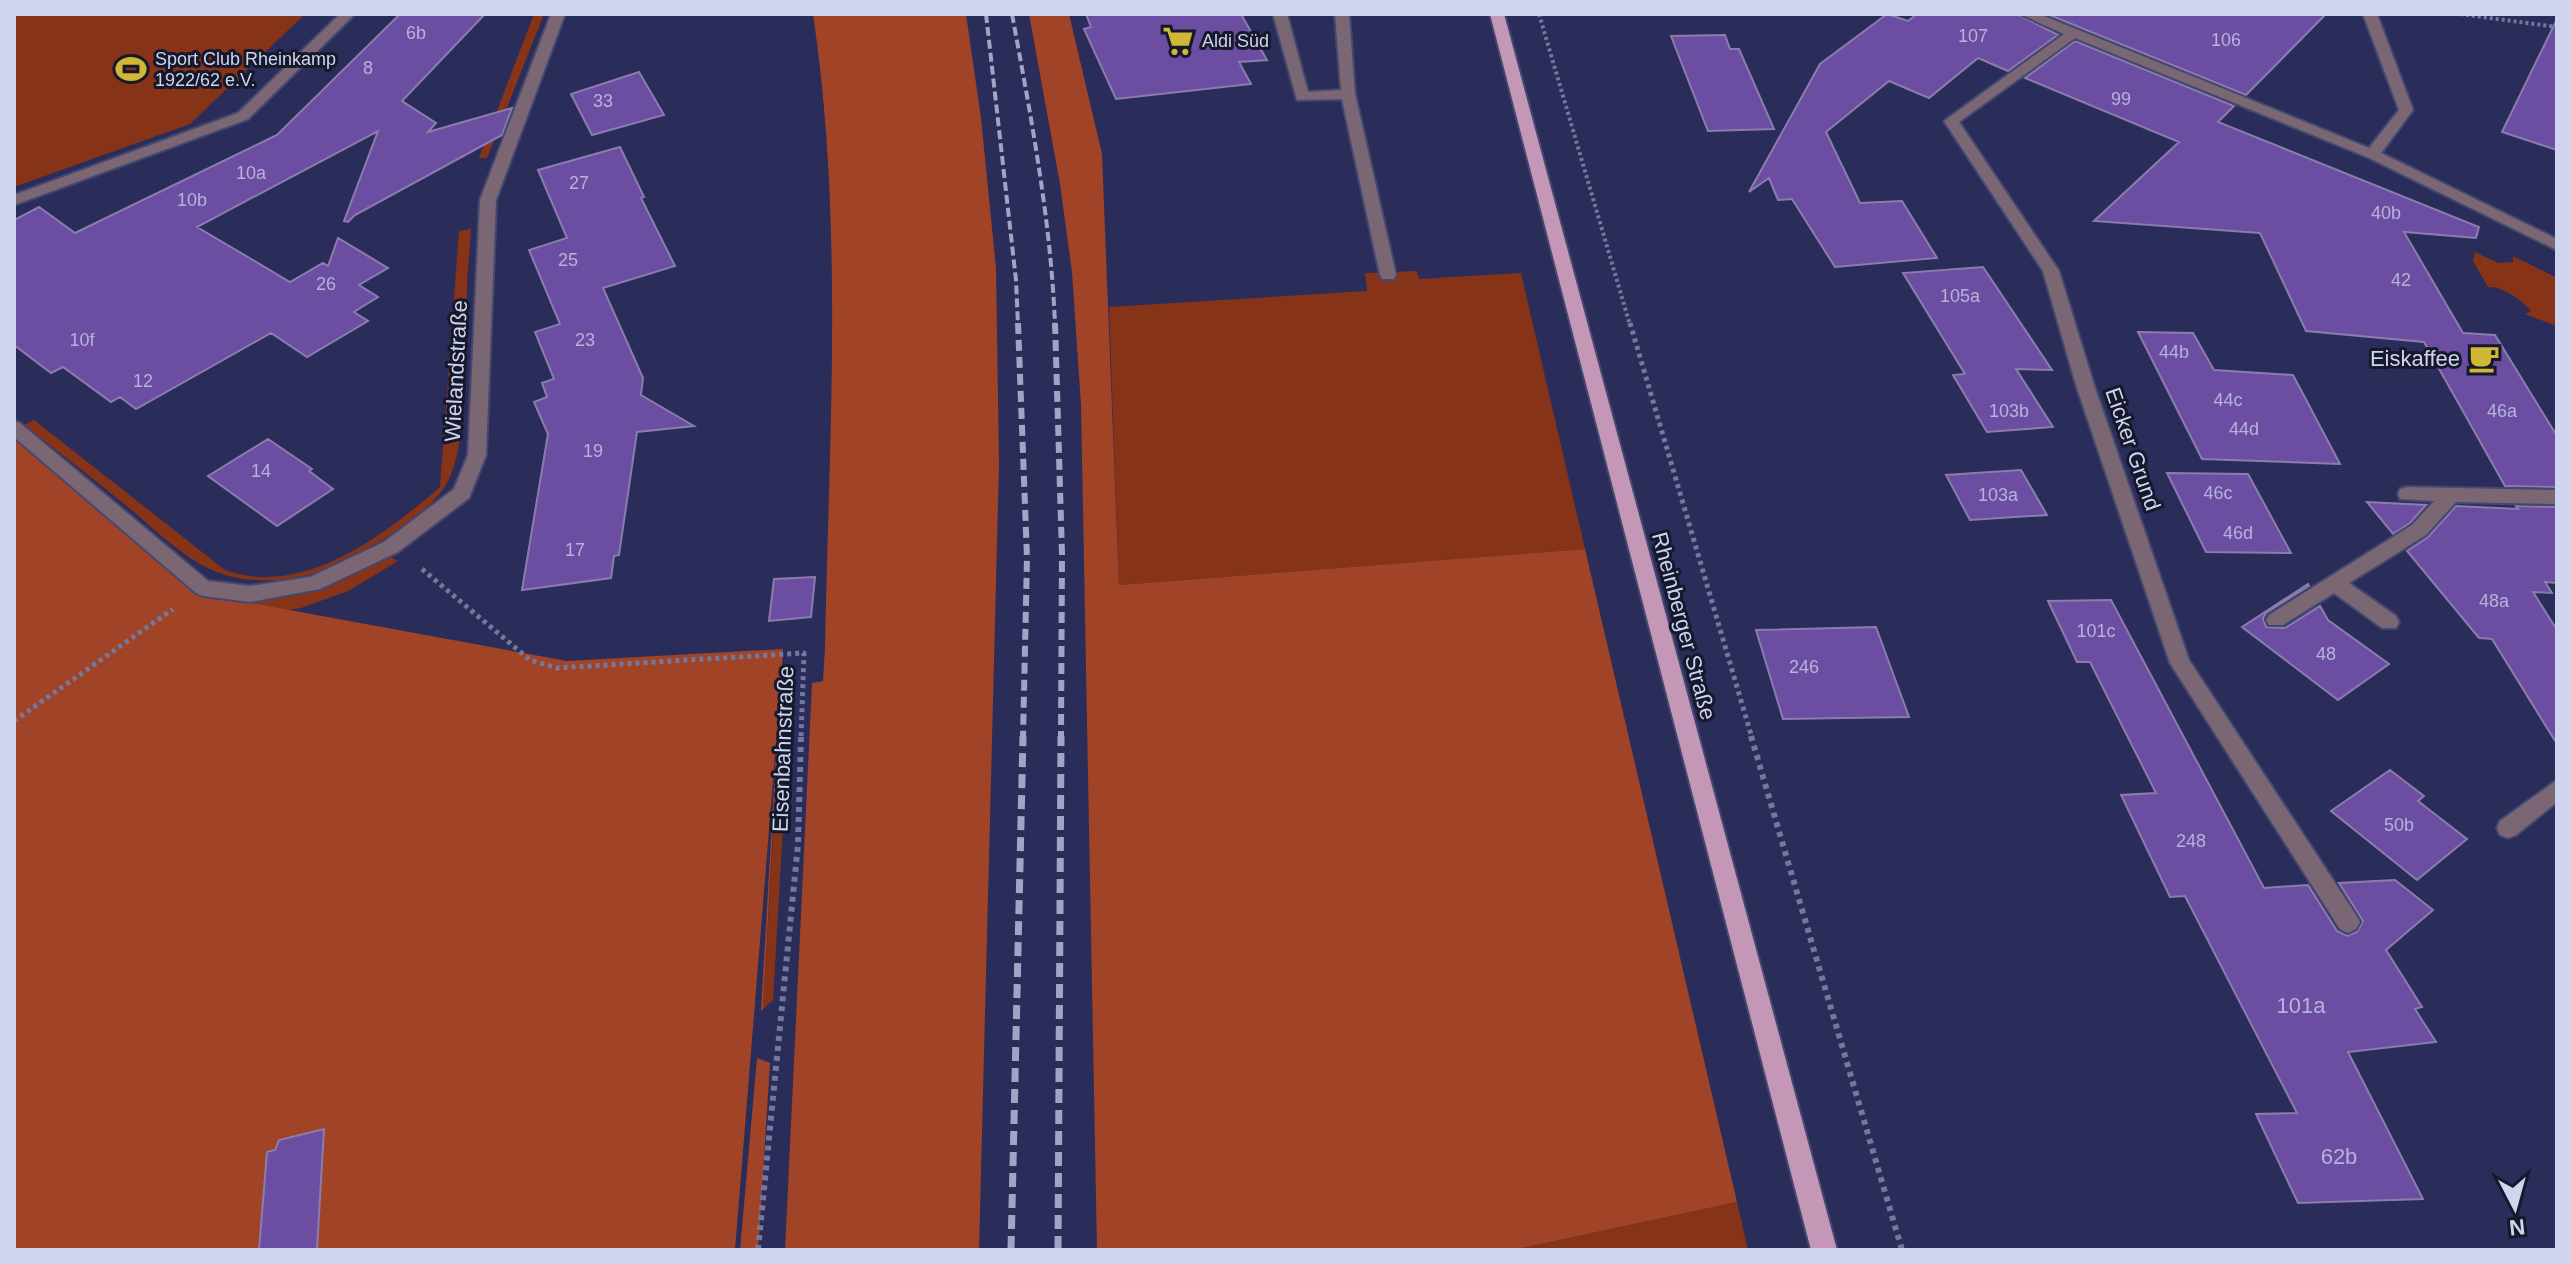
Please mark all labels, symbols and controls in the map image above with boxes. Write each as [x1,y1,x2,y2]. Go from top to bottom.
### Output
house number: 6b [406,23,426,43]
supermarket icon: Aldi Süd [1161,24,1195,58]
house number: 107 [1958,26,1988,46]
house number: 106 [2211,30,2241,50]
place label: Aldi Süd [1202,31,1269,51]
place label: Sport Club Rheinkamp 1922/62 e.V. [155,49,336,90]
sports icon: Sport Club Rheinkamp 1922/62 e.V. [114,52,148,86]
house number: 8 [363,58,373,78]
house number: 99 [2111,89,2131,109]
house number: 33 [593,91,613,111]
house number: 10a [236,163,267,183]
house number: 27 [569,173,589,193]
house number: 10b [177,190,207,210]
house number: 40b [2371,203,2401,223]
house number: 25 [558,250,578,270]
house number: 42 [2391,270,2411,290]
house number: 26 [316,274,336,294]
house number: 105a [1940,286,1981,306]
street label: Wielandstraße [440,300,472,442]
house number: 10f [69,330,96,350]
house number: 23 [575,330,595,350]
cafe icon: Eiskaffee [2467,341,2501,375]
house number: 44b [2159,342,2189,362]
place label: Eiskaffee [2370,346,2460,371]
house number: 12 [133,371,153,391]
street label: Eicker Grund [2100,384,2166,514]
house number: 44c [2213,390,2243,410]
house number: 103b [1989,401,2029,421]
house number: 46a [2487,401,2518,421]
house number: 44d [2229,419,2259,439]
house number: 19 [583,441,603,461]
house number: 14 [251,461,271,481]
house number: 46c [2203,483,2233,503]
house number: 103a [1978,485,2019,505]
house number: 46d [2223,523,2253,543]
street label: Rheinberger Straße [1647,529,1721,723]
house number: 17 [565,540,585,560]
house number: 48a [2479,591,2510,611]
house number: 101c [2076,621,2116,641]
house number: 48 [2316,644,2336,664]
house number: 246 [1789,657,1819,677]
street label: Eisenbahnstraße [768,665,798,833]
house number: 50b [2384,815,2414,835]
house number: 248 [2176,831,2206,851]
house number: 101a [2277,993,2326,1018]
house number: 62b [2321,1144,2357,1169]
north arrow [2475,1168,2555,1248]
text: N [2508,1214,2526,1241]

